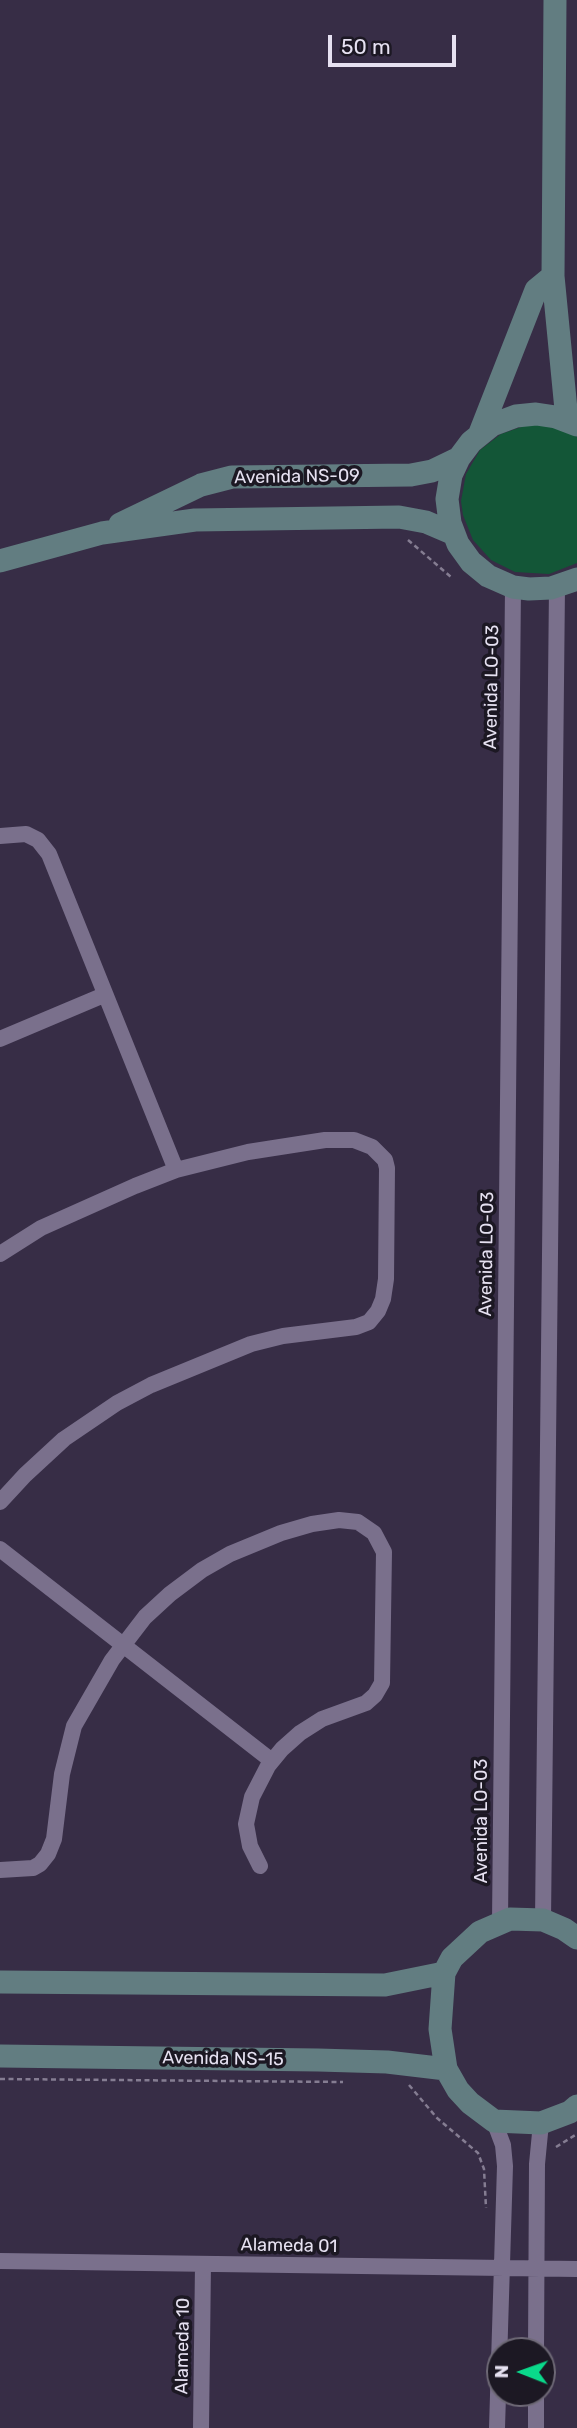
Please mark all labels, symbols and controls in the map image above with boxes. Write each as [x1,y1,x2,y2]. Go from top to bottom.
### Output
scale bar [332,21,460,65]
text: 50 m [341,34,391,59]
street label: Avenida NS-09 [234,465,360,489]
street label: Avenida LO-03 [480,625,504,749]
street label: Avenida LO-03 [475,1192,499,1316]
street label: Avenida LO-03 [471,1759,493,1883]
street label: Avenida NS-15 [162,2047,284,2071]
street label: Alameda 01 [240,2234,338,2258]
street label: Alameda 10 [171,2297,195,2395]
north arrow [486,2337,556,2407]
text: N [490,2365,513,2379]

